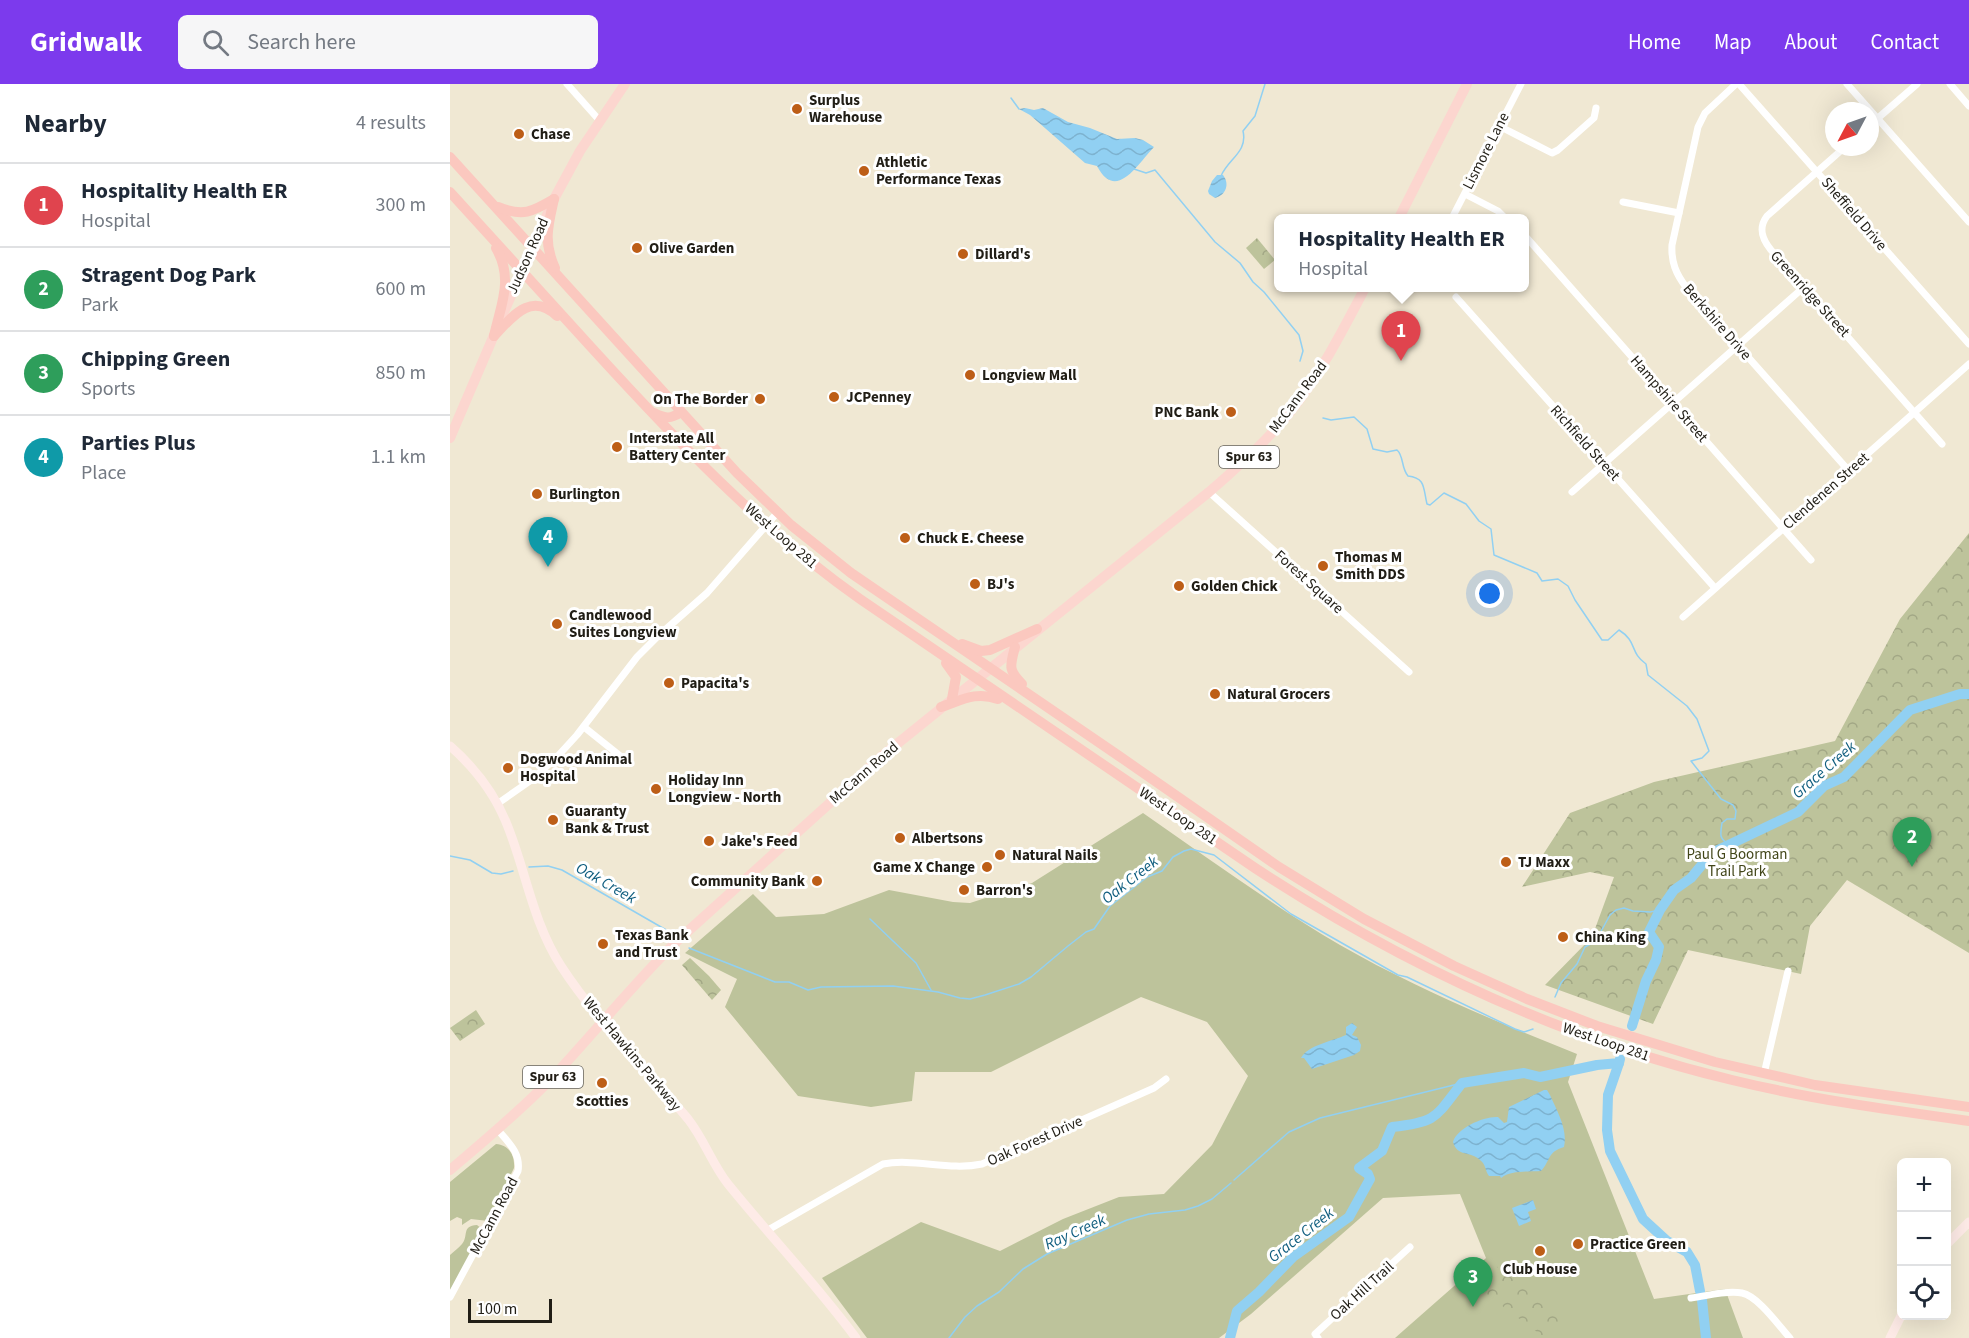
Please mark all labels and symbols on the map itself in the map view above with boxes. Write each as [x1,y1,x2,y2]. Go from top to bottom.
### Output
place label: Surplus Warehouse [809,90,883,128]
marker: Surplus Warehouse [790,102,804,116]
north arrow [1825,102,1879,156]
street label: Lismore Lane [1458,109,1514,193]
place label: Chase [531,124,571,145]
marker: Chase [512,127,526,141]
place label: Athletic Performance Texas [875,152,1002,190]
marker: Athletic Performance Texas [857,164,871,178]
street label: Sheffield Drive [1816,173,1892,255]
street label: Judson Road [502,215,554,297]
place label: Olive Garden [649,238,734,259]
marker: Olive Garden [630,241,644,255]
place label: Dillard's [975,244,1031,265]
street label: Greenridge Street [1765,246,1855,342]
marker: Dillard's [956,247,970,261]
street label: Berkshire Drive [1678,279,1756,365]
pin: 1 [1382,312,1420,361]
street label: Hampshire Street [1625,351,1713,447]
street label: McCann Road [1264,357,1332,437]
place label: Longview Mall [982,365,1077,386]
marker: Longview Mall [963,368,977,382]
place label: JCPenney [846,387,912,408]
place label: On The Border [653,389,748,410]
marker: JCPenney [827,390,841,404]
marker: On The Border [753,392,767,406]
street label: Richfield Street [1545,401,1625,485]
place label: PNC Bank [1155,402,1220,423]
marker: PNC Bank [1224,405,1238,419]
place label: Interstate All Battery Center [629,428,726,466]
marker: Interstate All Battery Center [610,440,624,454]
road number: Spur 63 [1219,446,1279,468]
street label: Clendenen Street [1778,448,1874,534]
place label: Burlington [549,484,620,505]
marker: Burlington [530,487,544,501]
street label: West Loop 281 [740,498,822,574]
pin: 4 [528,518,568,567]
place label: Chuck E. Cheese [917,528,1024,549]
marker: Chuck E. Cheese [898,531,912,545]
street label: Forest Square [1270,545,1348,619]
place label: Thomas M Smith DDS [1335,547,1405,585]
marker: Thomas M Smith DDS [1316,559,1330,573]
place label: BJ's [987,574,1015,595]
place label: Golden Chick [1191,576,1279,597]
marker: BJ's [968,577,982,591]
marker: Golden Chick [1172,579,1186,593]
your location [1475,579,1504,608]
place label: Candlewood Suites Longview [569,605,677,643]
marker: Candlewood Suites Longview [550,617,564,631]
place label: Papacita's [681,673,749,694]
marker: Papacita's [662,676,676,690]
place label: Natural Grocers [1227,684,1331,705]
marker: Natural Grocers [1208,687,1222,701]
water label: Grace Creek [1787,736,1861,804]
street label: McCann Road [825,737,903,809]
place label: Dogwood Animal Hospital [520,749,633,787]
marker: Dogwood Animal Hospital [501,761,515,775]
place label: Holiday Inn Longview - North [668,770,781,808]
marker: Holiday Inn Longview - North [649,782,663,796]
street label: West Loop 281 [1135,782,1221,850]
place label: Guaranty Bank & Trust [565,801,649,839]
marker: Guaranty Bank & Trust [546,813,560,827]
pin: 2 [1892,818,1932,867]
place label: Albertsons [911,828,983,849]
place label: Jake's Feed [721,831,798,852]
marker: Albertsons [893,831,907,845]
marker: Jake's Feed [702,834,716,848]
park label: Paul G Boorman Trail Park [1686,844,1788,882]
place label: Natural Nails [1012,845,1098,866]
marker: Natural Nails [993,848,1007,862]
water label: Oak Creek [1097,851,1163,909]
place label: TJ Maxx [1518,852,1570,873]
marker: TJ Maxx [1499,855,1513,869]
water label: Oak Creek [572,857,641,909]
place label: Game X Change [873,857,975,878]
marker: Game X Change [980,860,994,874]
place label: Community Bank [691,871,806,892]
marker: Community Bank [810,874,824,888]
place label: Barron's [976,880,1033,901]
marker: Barron's [957,883,971,897]
place label: Texas Bank and Trust [615,925,689,963]
place label: China King [1575,927,1646,948]
marker: China King [1556,930,1570,944]
marker: Texas Bank and Trust [596,937,610,951]
street label: West Hawkins Parkway [578,992,686,1116]
street label: West Loop 281 [1560,1017,1652,1067]
road number: Spur 63 [523,1066,583,1088]
marker: Scotties [595,1076,609,1090]
place label: Scotties [576,1091,629,1112]
street label: Oak Forest Drive [984,1111,1086,1171]
street label: McCann Road [465,1173,523,1259]
water label: Grace Creek [1263,1202,1339,1268]
water label: Ray Creek [1041,1209,1109,1255]
place label: Practice Green [1590,1234,1686,1255]
marker: Practice Green [1571,1237,1585,1251]
marker: Club House [1533,1244,1547,1258]
street label: Oak Hill Trail [1325,1257,1399,1325]
pin: 3 [1454,1258,1492,1307]
place label: Club House [1503,1259,1577,1280]
scale bar [468,1296,552,1324]

